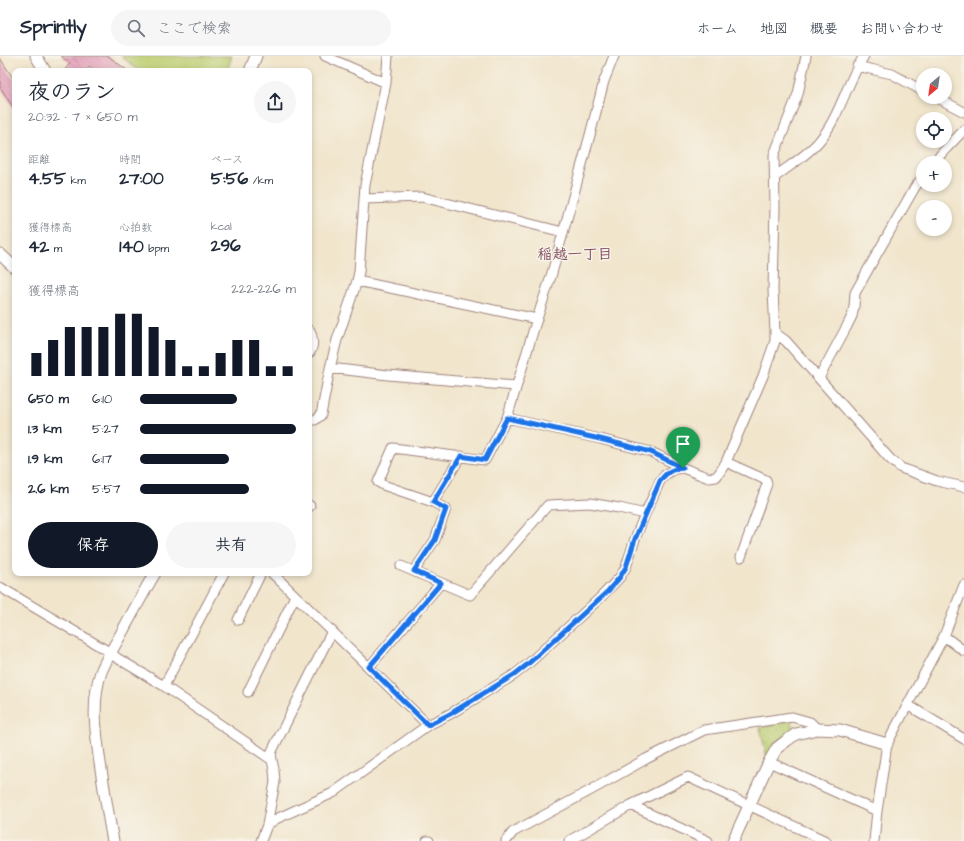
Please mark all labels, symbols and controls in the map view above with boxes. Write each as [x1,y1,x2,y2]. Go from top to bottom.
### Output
search box [111,10,391,46]
text: Sprintly [20,14,87,41]
icon: search [125,17,147,39]
text: ここで検索 [157,18,232,39]
text: ホーム [697,19,738,39]
text: 地図 [760,19,788,39]
text: 概要 [810,19,838,39]
text: お問い合わせ [860,19,944,39]
north arrow [916,68,952,104]
map controls [916,68,952,236]
text: 夜のラン [28,77,116,108]
button: share [254,81,296,123]
text: 20:32 · 7 × 650 m [28,108,138,126]
button: locate [916,112,952,148]
text: 距離 [28,152,50,167]
text: 時間 [119,152,141,167]
text: ペース [211,152,243,167]
button: + [916,156,952,192]
text: 4.55 [28,167,66,191]
text: 27:00 [119,167,164,191]
text: 5:56 [211,167,248,191]
text: km [66,173,86,188]
text: /km [248,173,273,188]
button: − [916,200,952,236]
text: kcal [211,219,232,234]
text: 獲得標高 [28,220,72,235]
text: 心拍数 [119,220,152,235]
text: 296 [211,234,241,258]
text: 42 [28,235,49,259]
text: 140 [119,235,144,259]
text: m [49,241,62,256]
text: bpm [144,241,169,256]
district label: 稲越一丁目 [537,244,613,265]
text: 222–226 m [231,280,296,298]
text: 獲得標高 [28,282,80,300]
text: 650 m [28,390,69,408]
text: 6:10 [92,390,112,408]
text: 1.3 km [28,420,61,438]
text: 5:27 [92,420,119,438]
pin [666,427,700,468]
icon: arrive [672,433,694,455]
text: 1.9 km [28,450,62,468]
text: 6:17 [92,450,112,468]
text: 2.6 km [28,480,69,498]
text: 5:57 [92,480,121,498]
button: 保存 [28,522,158,568]
button: 共有 [166,522,296,568]

